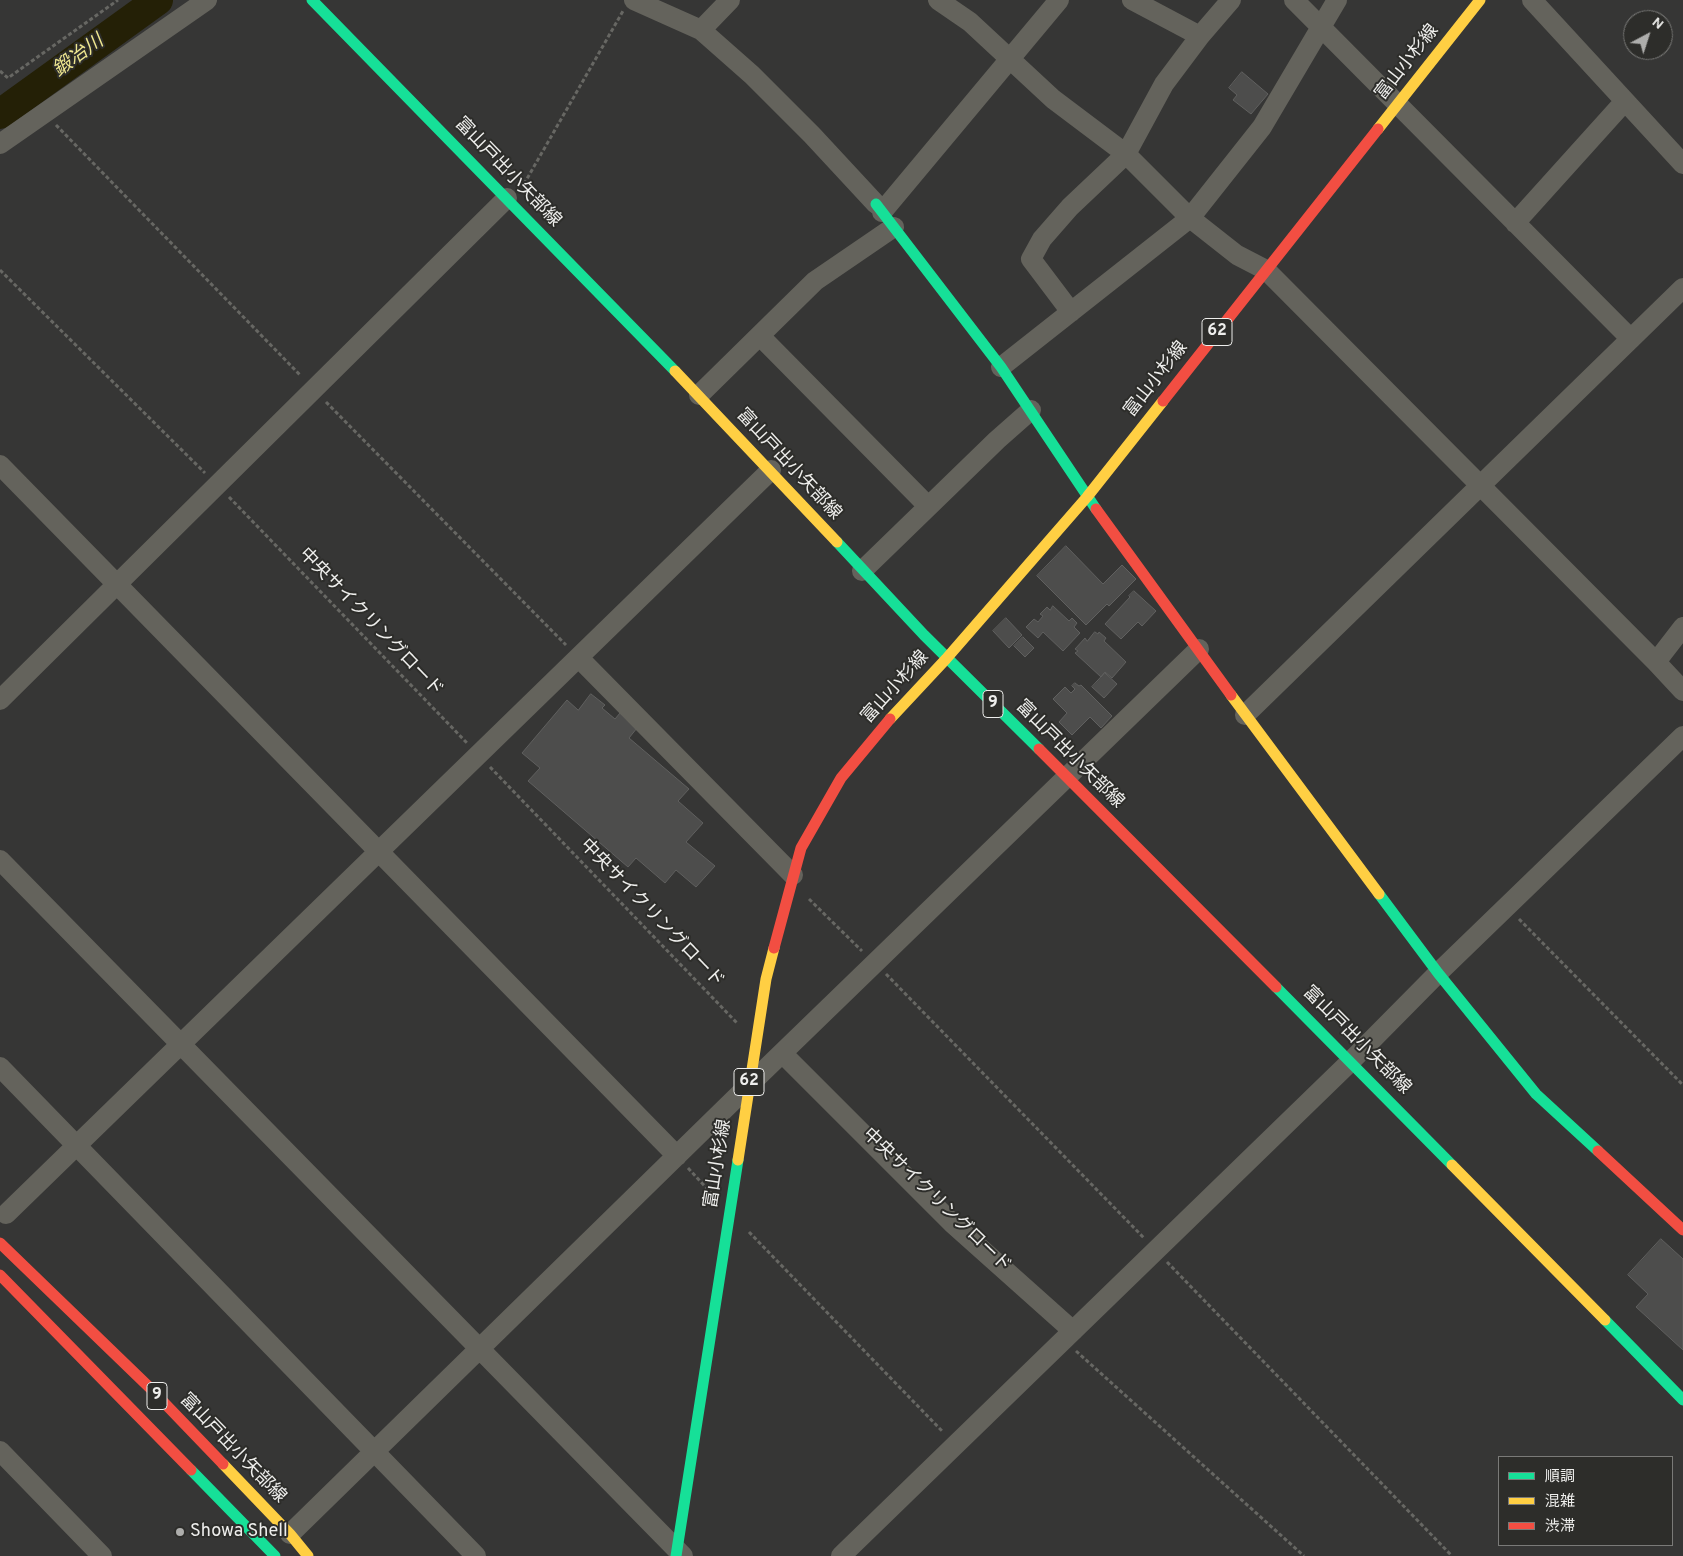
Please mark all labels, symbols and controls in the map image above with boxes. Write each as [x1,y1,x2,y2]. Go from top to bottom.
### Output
north arrow [1623,10,1673,60]
text: N [1648,14,1667,34]
street label: 富山小杉線 [1372,21,1444,105]
water label: 鍛冶川 [49,31,109,83]
street label: 富山戸出小矢部線 [449,114,565,232]
road number: 62 [1202,318,1232,346]
street label: 富山小杉線 [1121,338,1193,422]
street label: 富山戸出小矢部線 [731,405,845,525]
street label: 中央サイクリングロード [293,544,447,702]
street label: 富山小杉線 [858,647,934,729]
road number: 9 [983,691,1003,718]
street label: 富山戸出小矢部線 [1010,696,1128,814]
street label: 中央サイクリングロード [574,835,728,993]
street label: 富山戸出小矢部線 [1297,982,1415,1100]
road number: 62 [734,1068,764,1096]
street label: 富山小杉線 [701,1118,737,1210]
street label: 中央サイクリングロード [857,1124,1015,1278]
road number: 9 [147,1382,167,1410]
street label: 富山戸出小矢部線 [174,1390,290,1508]
legend [1498,1456,1673,1546]
text: 順調 [1545,1468,1575,1487]
text: 混雑 [1545,1493,1575,1512]
text: 渋滞 [1545,1518,1575,1537]
place label: Showa Shell [190,1521,288,1543]
marker: Showa Shell [174,1526,186,1538]

